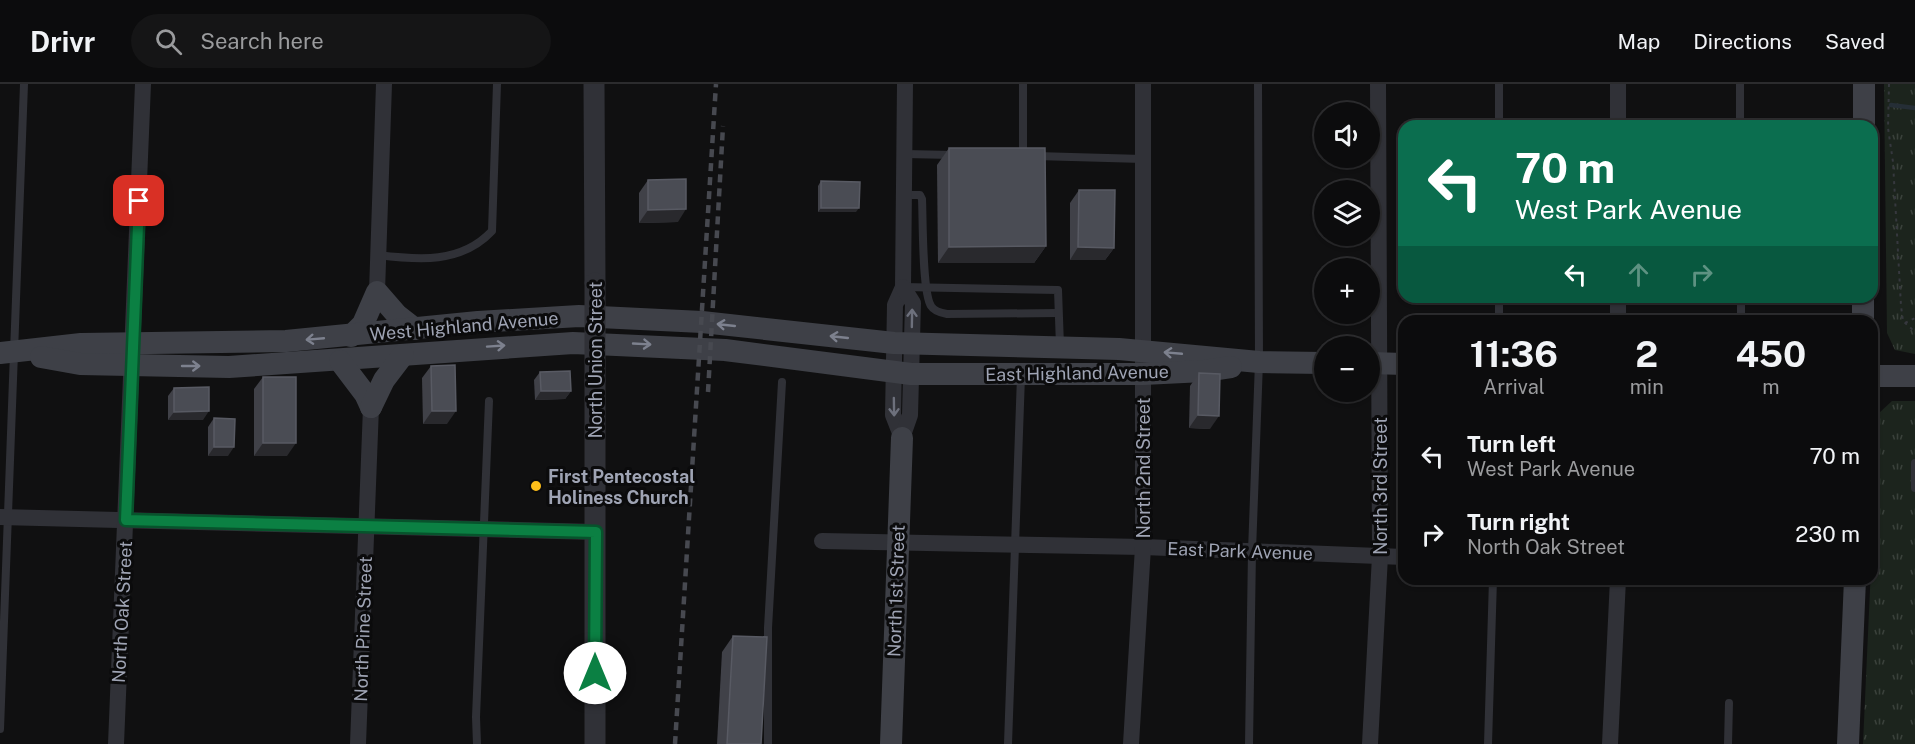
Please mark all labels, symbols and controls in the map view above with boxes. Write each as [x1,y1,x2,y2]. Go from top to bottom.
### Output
search box [131,14,551,68]
text: Drivr [30,25,95,58]
icon: search [152,25,185,58]
text: Search here [200,28,324,54]
text: Map [1618,29,1660,54]
text: Directions [1693,29,1792,54]
text: Saved [1825,29,1885,54]
map controls [1314,102,1380,402]
button: sound [1314,102,1380,168]
text: 70 m [1515,143,1615,192]
icon: left [1416,144,1494,222]
pin [113,175,164,226]
button: layers [1314,180,1380,246]
icon: arrive [122,184,155,217]
text: West Park Avenue [1515,193,1742,225]
button: + [1314,258,1380,324]
icon: left [1559,258,1592,291]
icon: ahead [1622,258,1655,291]
icon: right [1685,258,1718,291]
street label: North Union Street [585,281,606,439]
street label: West Highland Avenue [369,307,559,345]
one-way arrow [907,309,918,329]
one-way arrow [717,319,737,330]
one-way arrow [830,331,850,342]
one-way arrow [305,333,325,344]
text: 11:36 [1470,333,1558,375]
text: 2 [1635,333,1658,375]
text: 450 [1735,333,1806,375]
button: − [1314,336,1380,402]
one-way arrow [632,339,652,350]
one-way arrow [486,341,506,352]
one-way arrow [1164,347,1184,358]
one-way arrow [181,361,201,372]
street label: East Highland Avenue [985,361,1169,385]
text: Arrival [1483,375,1545,399]
text: min [1630,375,1664,399]
text: m [1762,375,1779,399]
one-way arrow [888,397,899,417]
street label: North 2nd Street [1133,398,1154,538]
street label: North 3rd Street [1370,417,1391,555]
text: Turn left [1467,431,1556,457]
icon: left [1416,440,1449,473]
text: 70 m [1809,443,1860,469]
text: West Park Avenue [1467,457,1635,481]
place label: First Pentecostal Holiness Church [548,466,695,508]
marker: First Pentecostal Holiness Church [529,479,543,493]
text: Turn right [1467,509,1570,535]
icon: right [1416,518,1449,551]
text: 230 m [1795,521,1860,547]
street label: North 1st Street [883,525,909,657]
text: North Oak Street [1467,535,1625,559]
street label: East Park Avenue [1167,538,1313,564]
street label: North Oak Street [108,540,136,684]
street label: North Pine Street [350,556,376,702]
position arrow [563,641,627,705]

